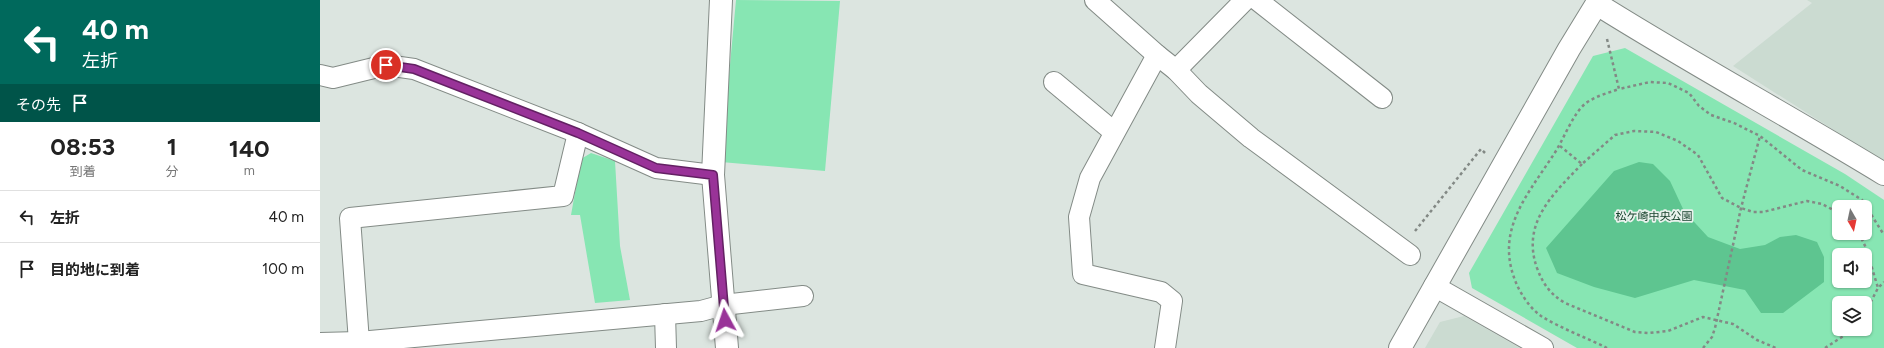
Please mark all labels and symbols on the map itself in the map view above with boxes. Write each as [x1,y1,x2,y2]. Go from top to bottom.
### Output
pin [369,48,403,82]
north arrow [1832,200,1872,240]
park label: 松ケ崎中央公園 [1616,210,1693,223]
position arrow [704,299,746,341]

